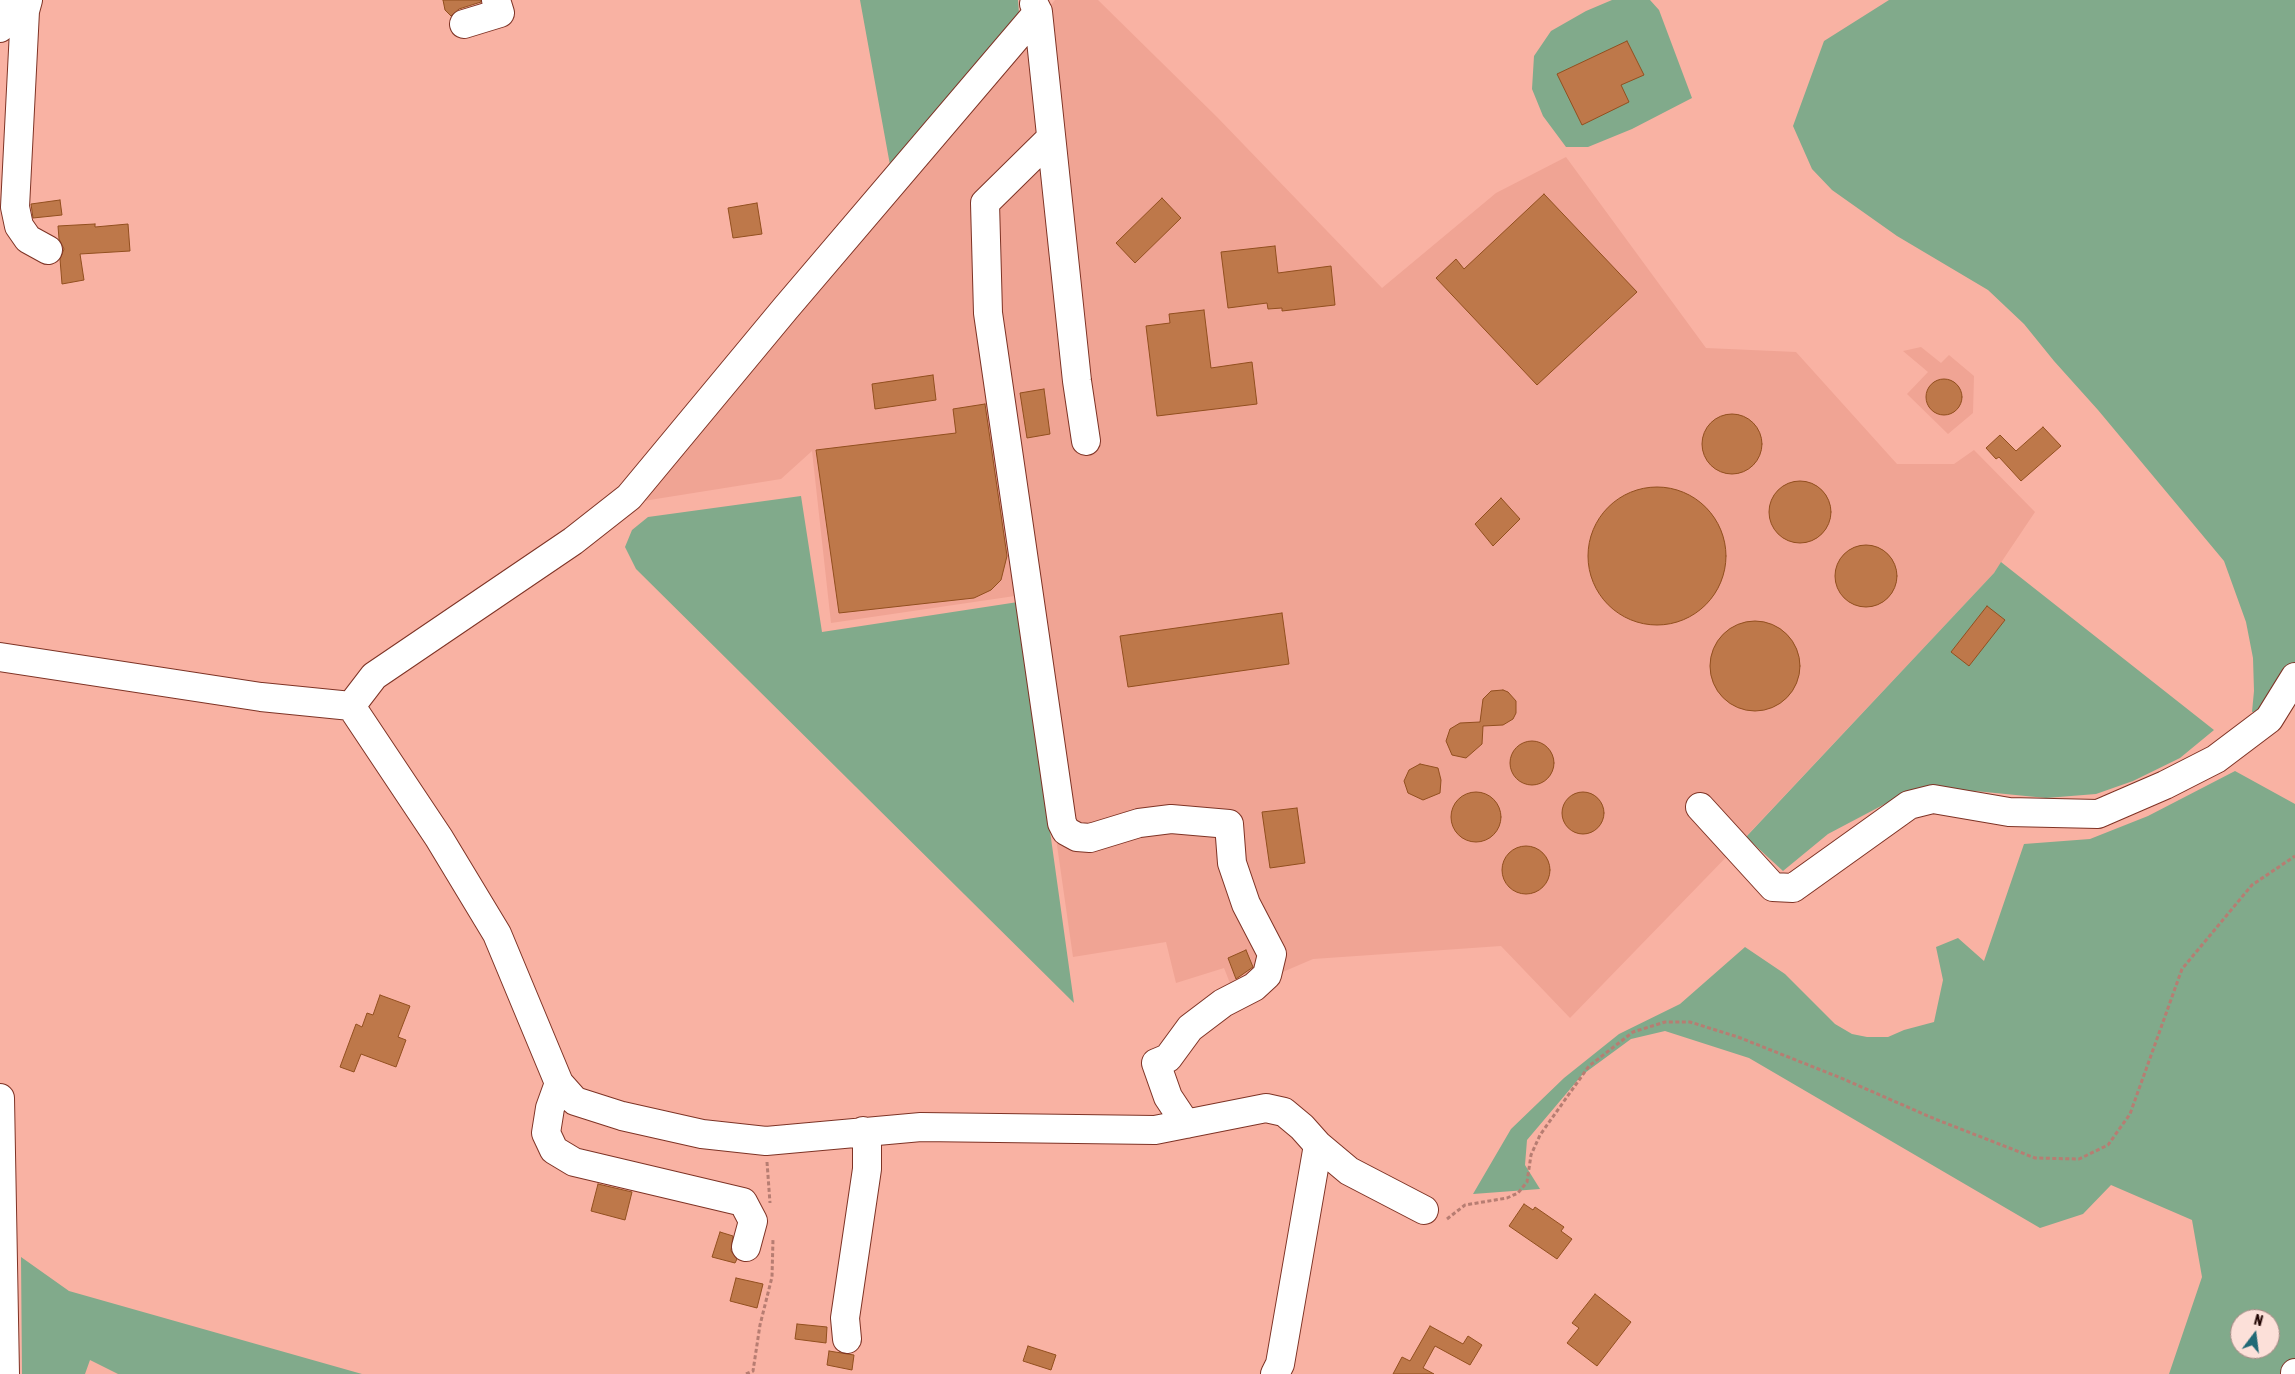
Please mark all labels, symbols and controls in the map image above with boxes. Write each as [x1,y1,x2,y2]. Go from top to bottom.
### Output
north arrow [2230,1309,2280,1359]
text: N [2253,1312,2265,1329]

